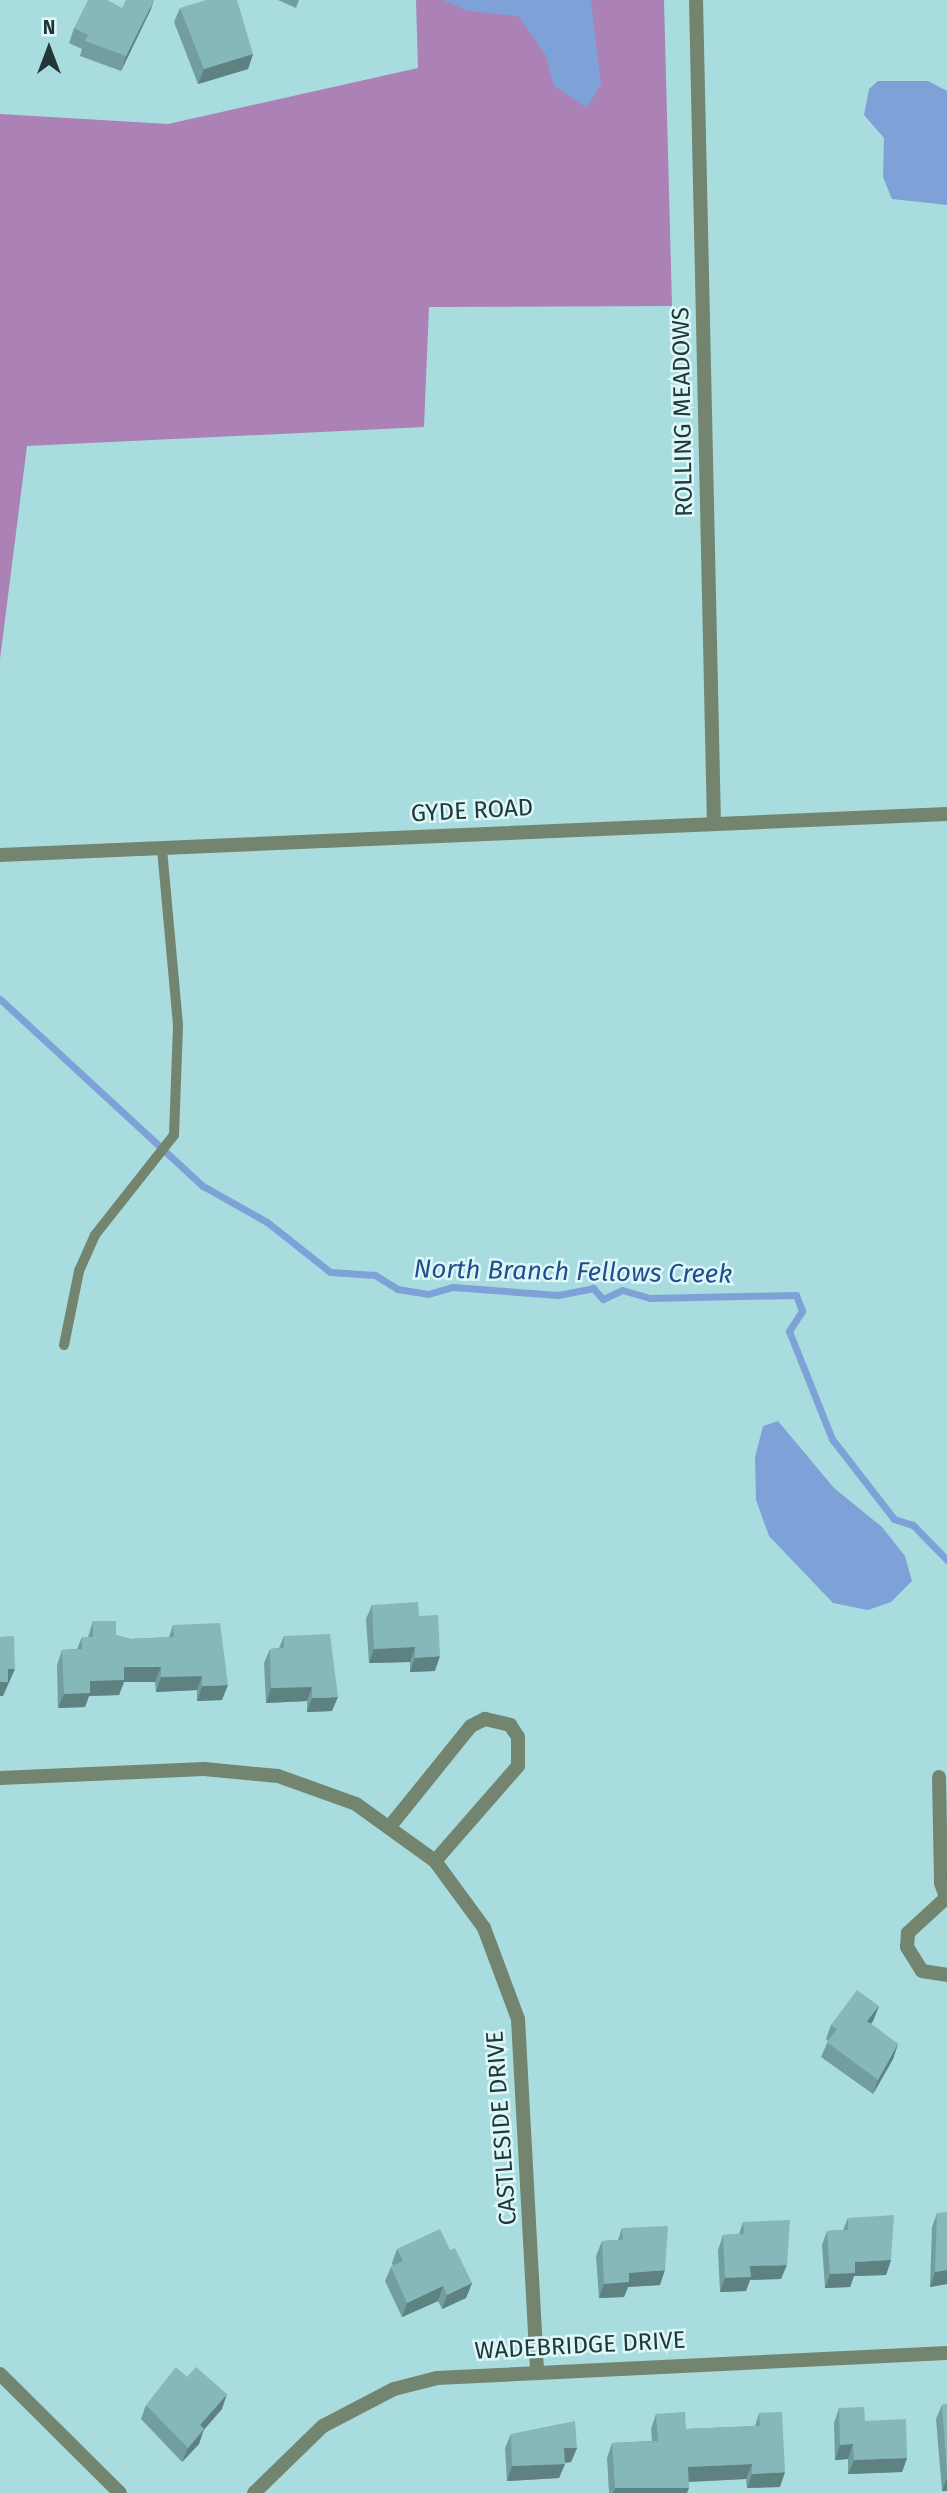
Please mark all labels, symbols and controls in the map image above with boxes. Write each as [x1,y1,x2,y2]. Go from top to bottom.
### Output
north arrow [14,14,84,84]
text: N [43,16,55,39]
street label: ROLLING MEADOWS [667,307,699,517]
street label: GYDE ROAD [410,793,534,829]
water label: North Branch Fellows Creek [413,1254,733,1290]
street label: CASTLESIDE DRIVE [481,2030,523,2226]
street label: WADEBRIDGE DRIVE [474,2326,686,2366]

